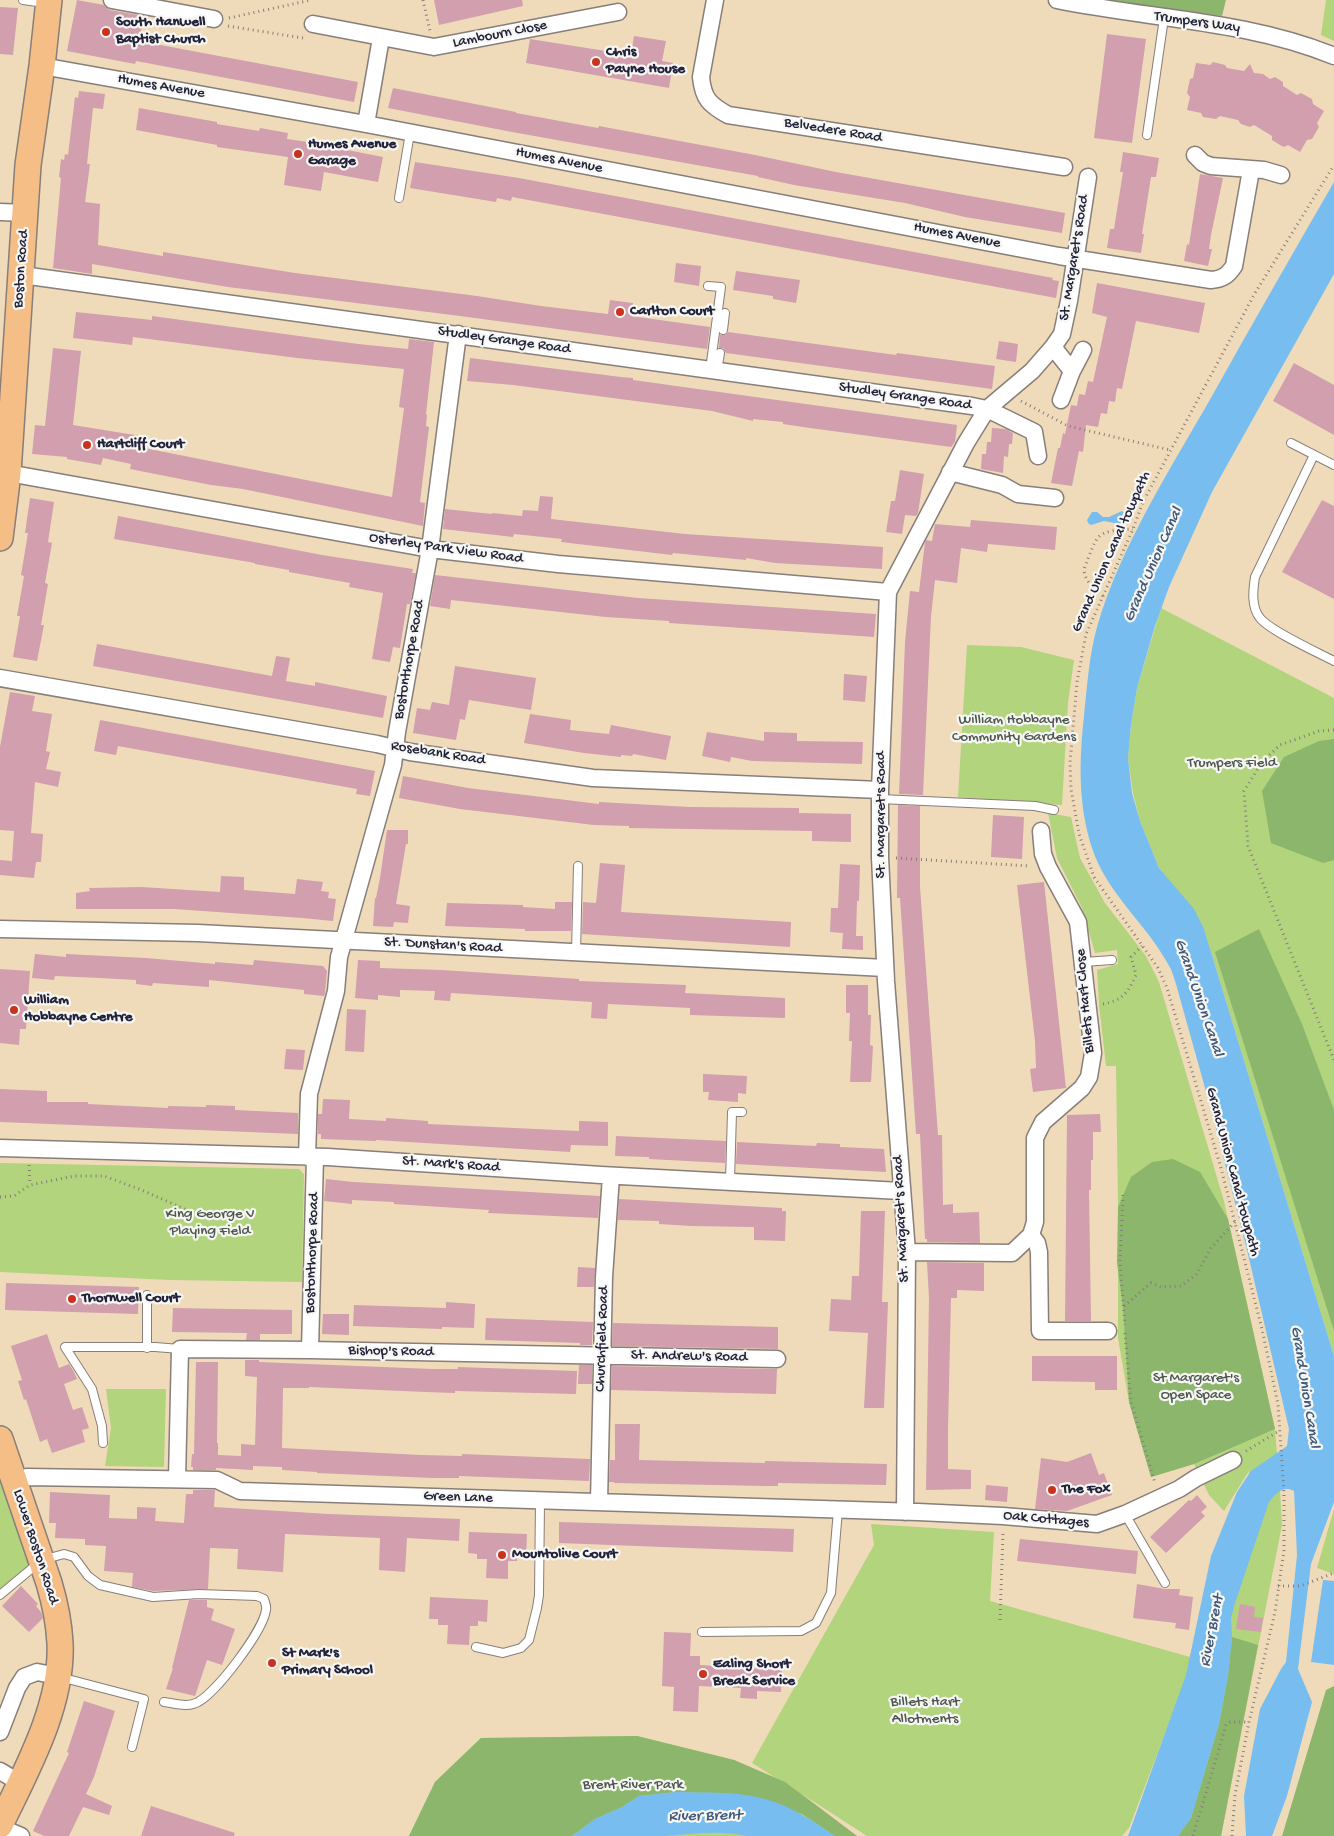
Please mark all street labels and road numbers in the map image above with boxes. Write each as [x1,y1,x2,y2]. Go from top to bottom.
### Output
street label: Trumpers Way [1153,8,1241,38]
street label: Lambourn Close [451,17,549,53]
street label: Humes Avenue [116,70,206,104]
street label: Belvedere Road [783,114,883,148]
street label: Humes Avenue [514,144,604,178]
street label: St. Margaret's Road [1056,194,1094,322]
street label: Humes Avenue [912,219,1002,253]
street label: Boston Road [10,229,34,309]
street label: Studley Grange Road [437,323,571,359]
street label: Studley Grange Road [838,379,972,415]
street label: Grand Union Canal towpath [1068,469,1156,635]
street label: Osterley Park View Road [368,529,524,569]
street label: Bostonthorpe Road [391,599,429,721]
street label: Rosebank Road [390,738,486,770]
street label: St. Margaret's Road [873,751,891,879]
street label: St. Dunstan's Road [384,934,502,958]
street label: Billets Hart Close [1072,948,1100,1054]
street label: Grand Union Canal towpath [1201,1086,1263,1258]
street label: St. Mark's Road [402,1153,500,1177]
street label: St. Margaret's Road [890,1155,914,1283]
street label: Bostonthorpe Road [302,1192,324,1314]
street label: Churchfield Road [592,1286,614,1392]
street label: Bishop's Road [348,1342,434,1362]
street label: St. Andrew's Road [631,1347,747,1367]
street label: Lower Boston Road [8,1487,62,1607]
street label: Green Lane [423,1488,493,1508]
street label: Oak Cottages [1002,1507,1090,1533]

